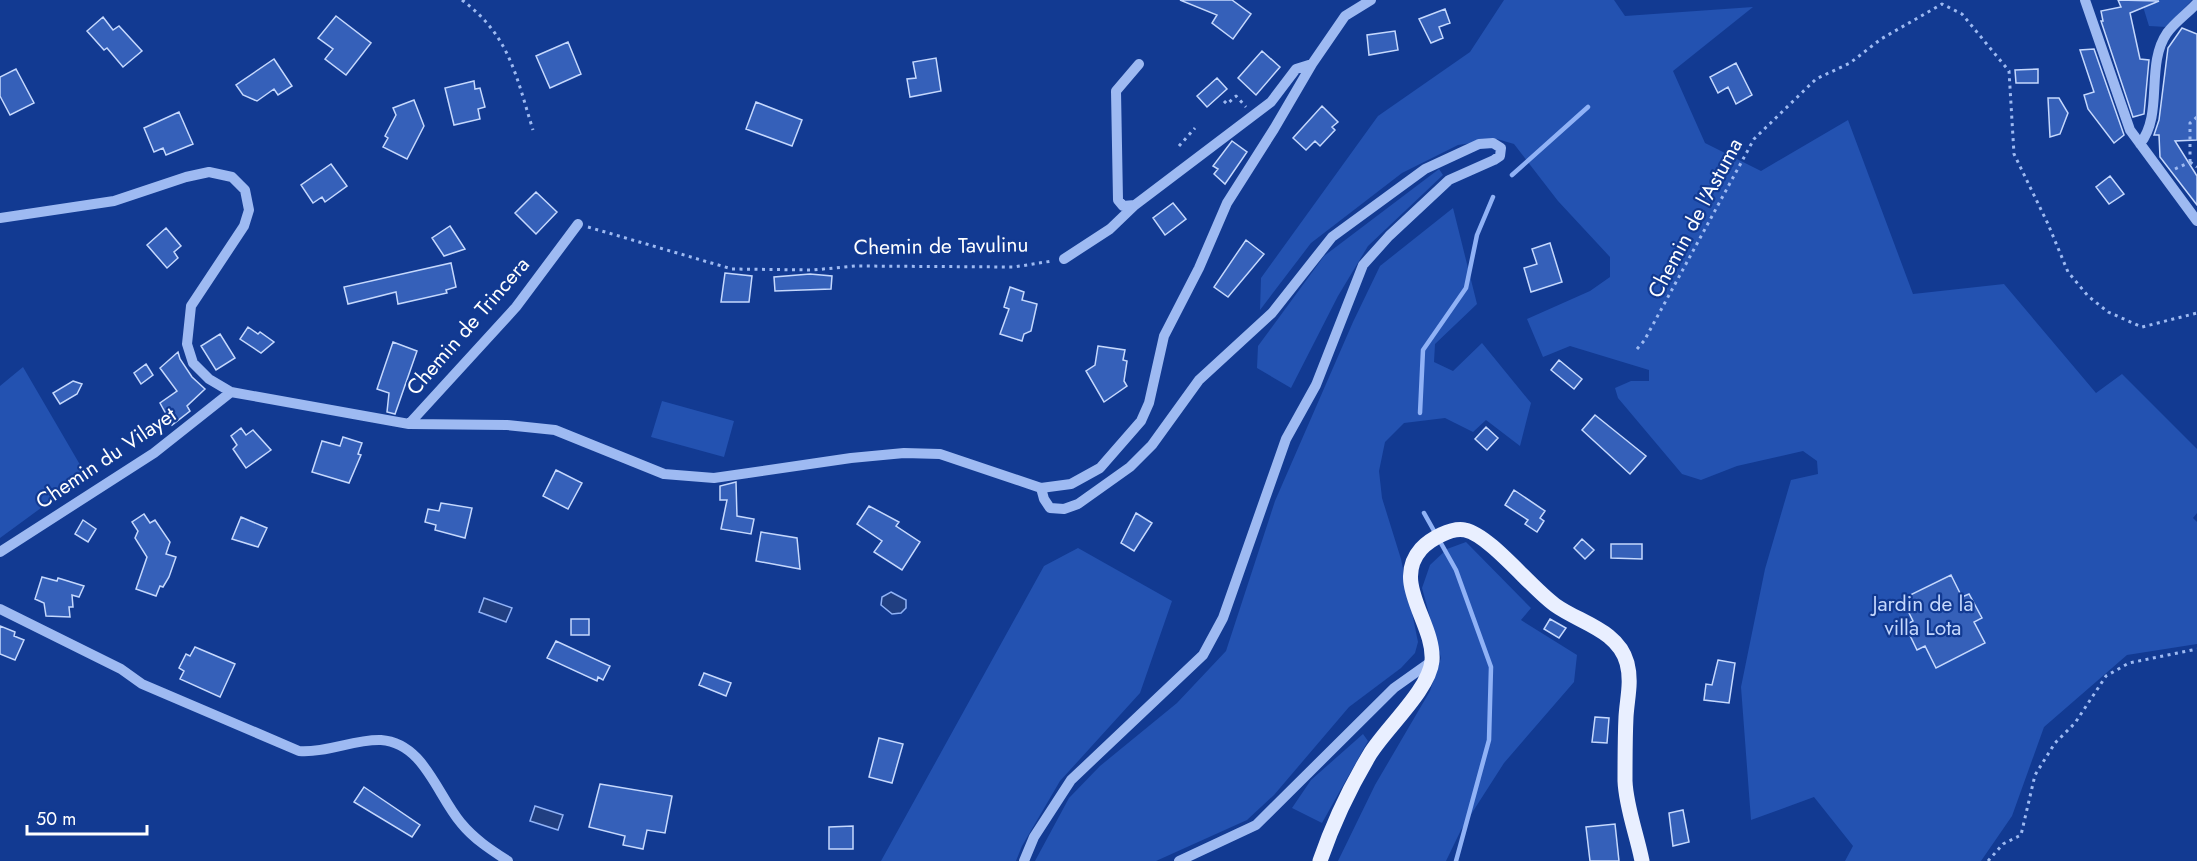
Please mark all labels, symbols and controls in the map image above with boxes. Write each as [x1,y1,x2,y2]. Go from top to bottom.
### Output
street label: Chemin de l'Astuma [1640,133,1750,303]
street label: Chemin de Tavulinu [853,229,1029,263]
street label: Chemin de Trincera [399,250,537,402]
street label: Chemin du Vilayet [30,400,182,516]
park label: Jardin de la villa Lota [1869,589,1974,643]
scale bar [27,798,147,836]
text: 50 m [36,806,76,832]

